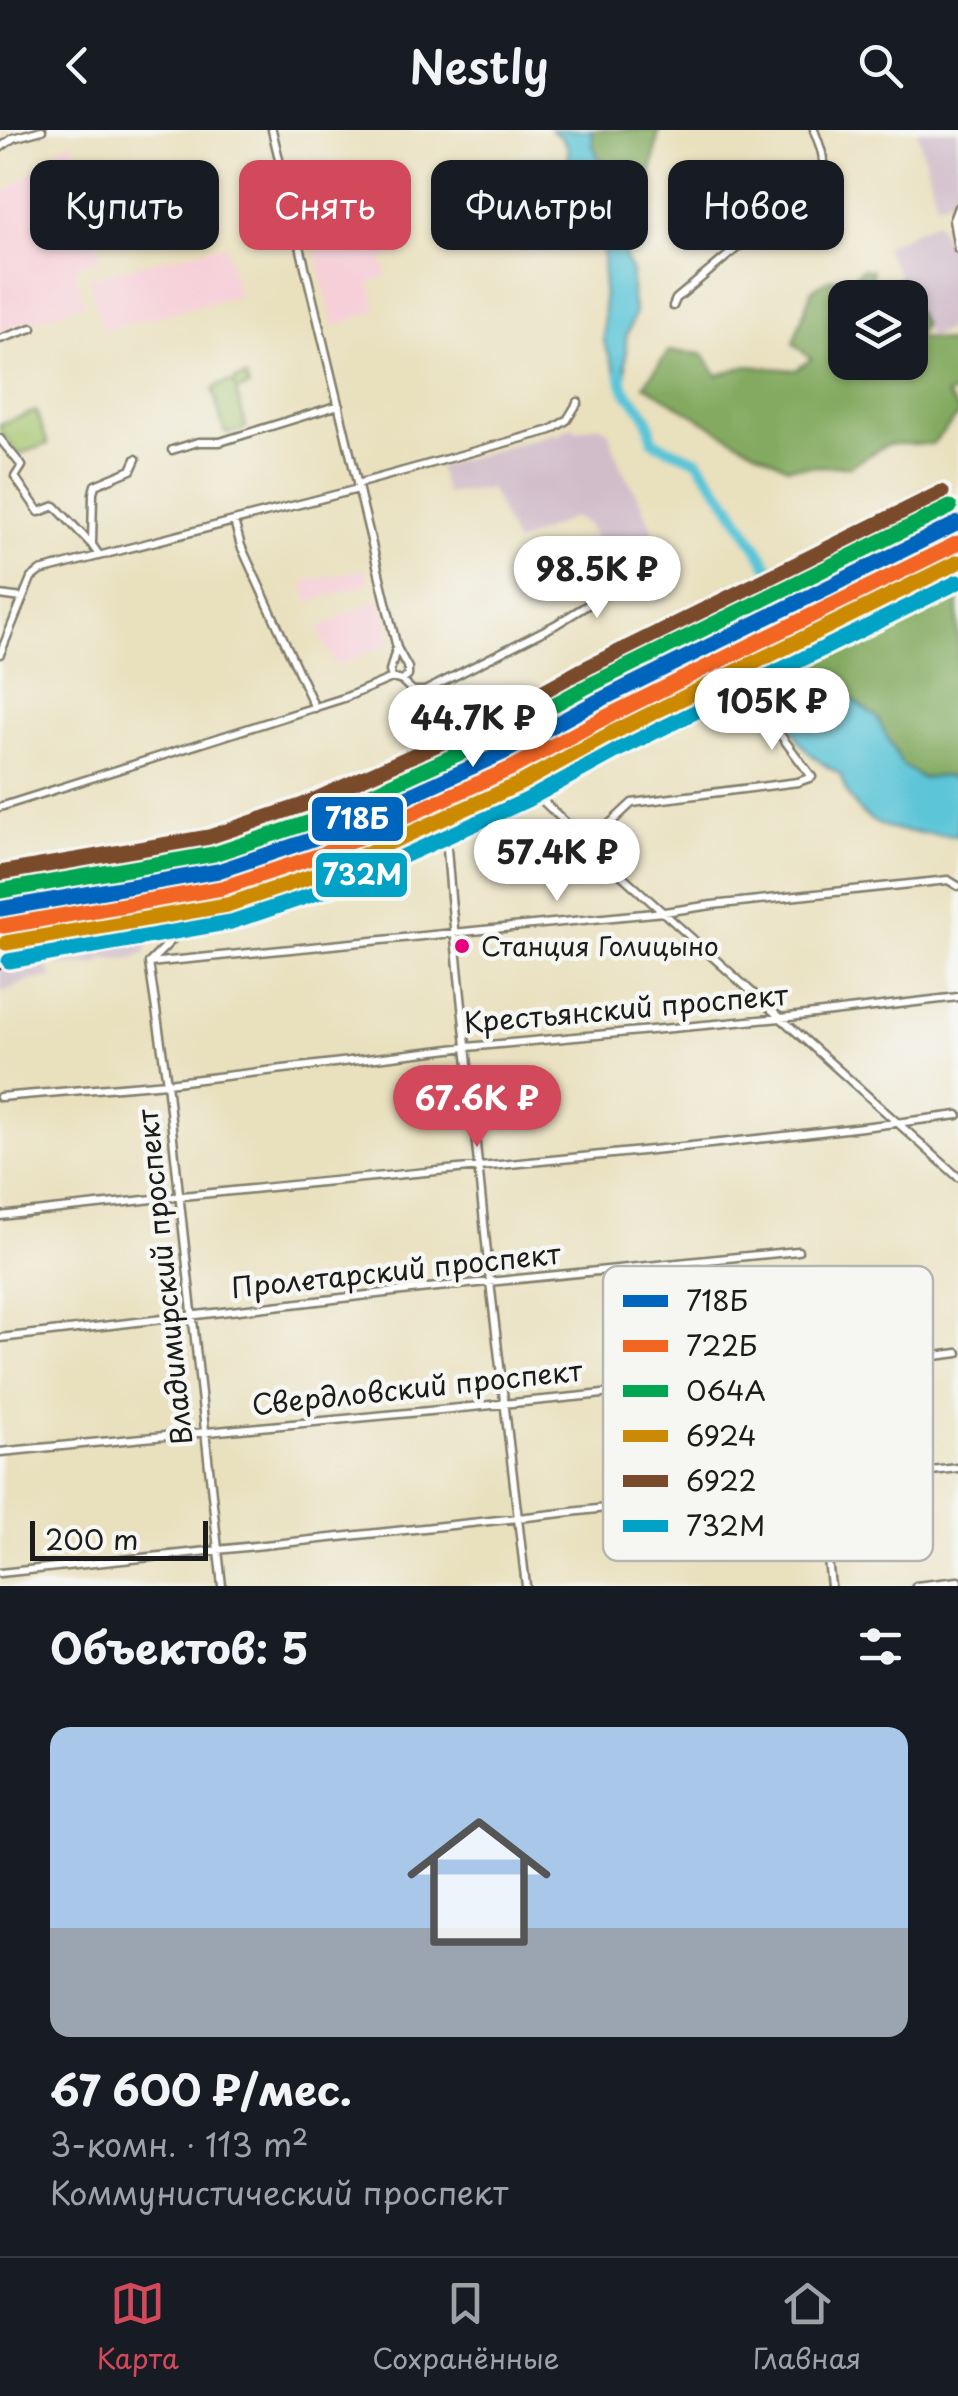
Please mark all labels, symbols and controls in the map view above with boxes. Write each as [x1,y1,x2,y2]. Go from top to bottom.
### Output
text: Nestly [409,31,549,99]
icon: back [50,38,105,93]
icon: search [853,38,908,93]
chip: Купить [30,160,219,250]
chip: Снять [239,160,411,250]
chip: Фильтры [431,160,648,250]
chip: Новое [668,160,844,250]
map controls [828,280,928,380]
button: layers [828,280,928,380]
pin: 98.5K ₽ [505,536,689,621]
text: 98.5K ₽ [536,544,658,592]
pin: 105K ₽ [691,668,853,753]
text: 105K ₽ [717,676,827,724]
pin: 44.7K ₽ [381,685,565,770]
text: 44.7K ₽ [410,693,536,741]
line badge: 718Б [310,795,405,843]
text: 718Б [325,796,389,839]
pin: 57.4K ₽ [465,819,649,904]
text: 57.4K ₽ [496,827,618,875]
line badge: 732М [314,851,409,899]
text: 732М [322,852,402,895]
place label: Станция Голицыно [481,926,719,965]
marker: Станция Голицыно [452,936,472,956]
street label: Крестьянский проспект [462,972,790,1043]
pin: 67.6K ₽ [385,1065,569,1150]
text: 67.6K ₽ [415,1073,539,1121]
street label: Владимирский проспект [124,1107,203,1447]
street label: Пролетарский проспект [229,1231,563,1308]
legend [603,1266,933,1561]
text: 718Б [686,1278,748,1321]
text: 722Б [686,1323,757,1366]
street label: Свердловский проспект [249,1348,585,1425]
text: 064А [686,1368,766,1411]
text: 6924 [686,1413,757,1456]
text: 6922 [686,1458,757,1501]
text: 732М [686,1503,765,1546]
scale bar [30,1516,208,1560]
text: 200 m [45,1517,138,1560]
text: Объектов: 5 [50,1615,309,1678]
icon: filters [853,1619,908,1674]
icon: home [389,1792,569,1972]
text: 67 600 ₽/мес. [50,2057,352,2120]
text: 3-комн. · 113 m² [50,2120,309,2168]
text: Коммунистический проспект [50,2168,508,2216]
tab: Карта [97,2276,179,2379]
tab: Сохранённые [372,2276,559,2379]
tab: Главная [753,2276,861,2379]

